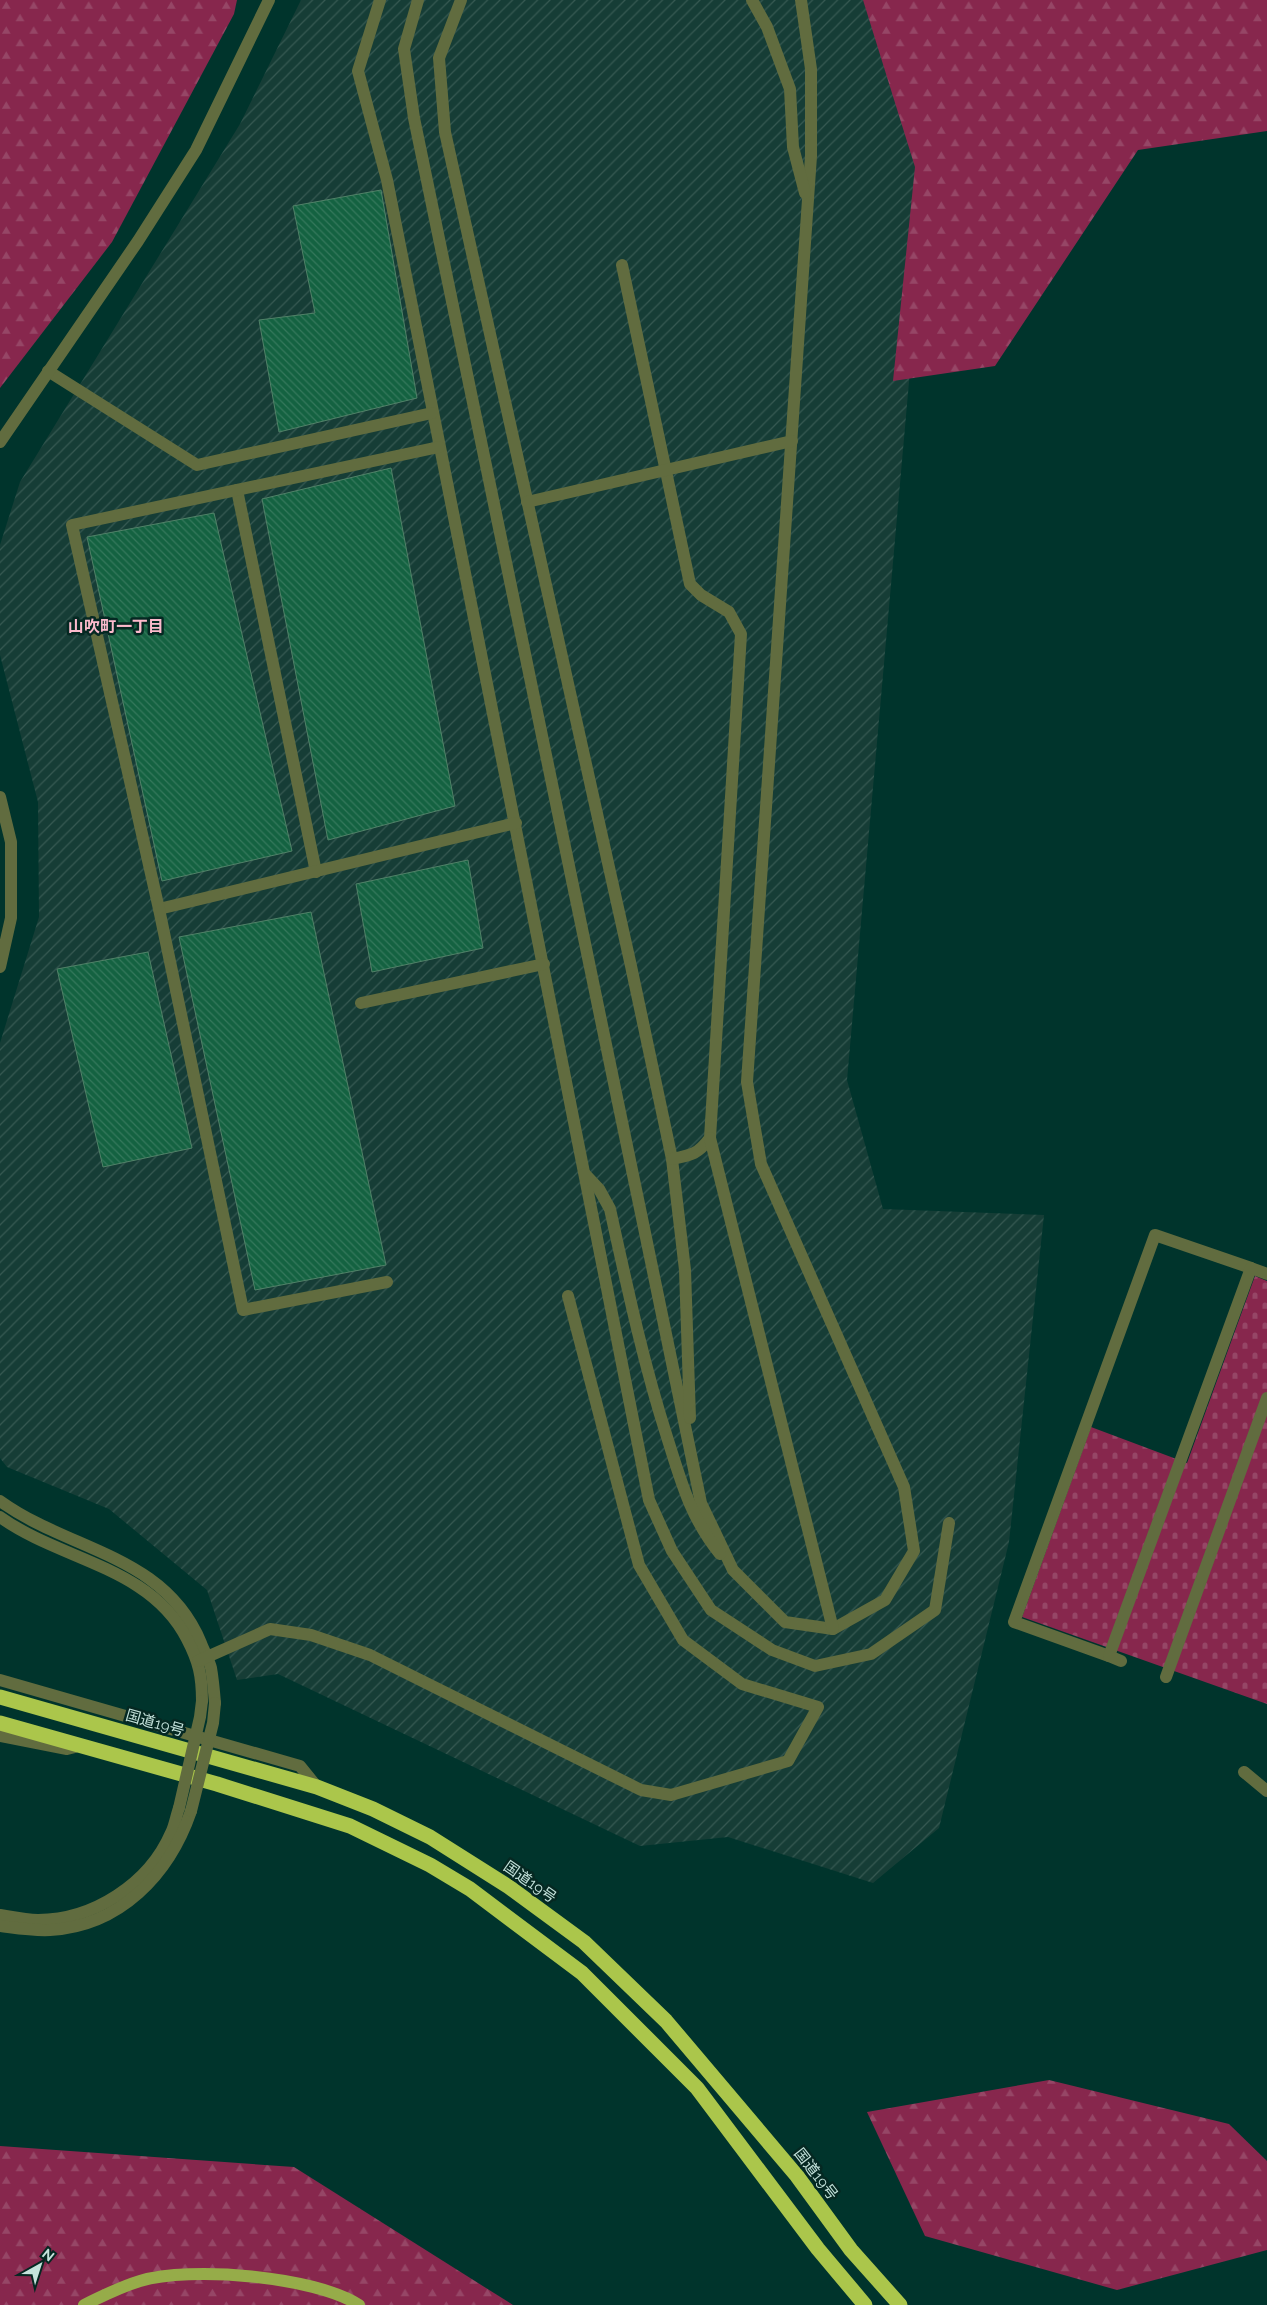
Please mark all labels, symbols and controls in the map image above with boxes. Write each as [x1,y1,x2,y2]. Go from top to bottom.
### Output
district label: 山吹町一丁目 [68,617,164,636]
street label: 国道19号 [124,1706,186,1740]
street label: 国道19号 [500,1857,560,1907]
street label: 国道19号 [790,2145,842,2203]
north arrow [15,2240,65,2290]
text: N [39,2245,57,2264]

